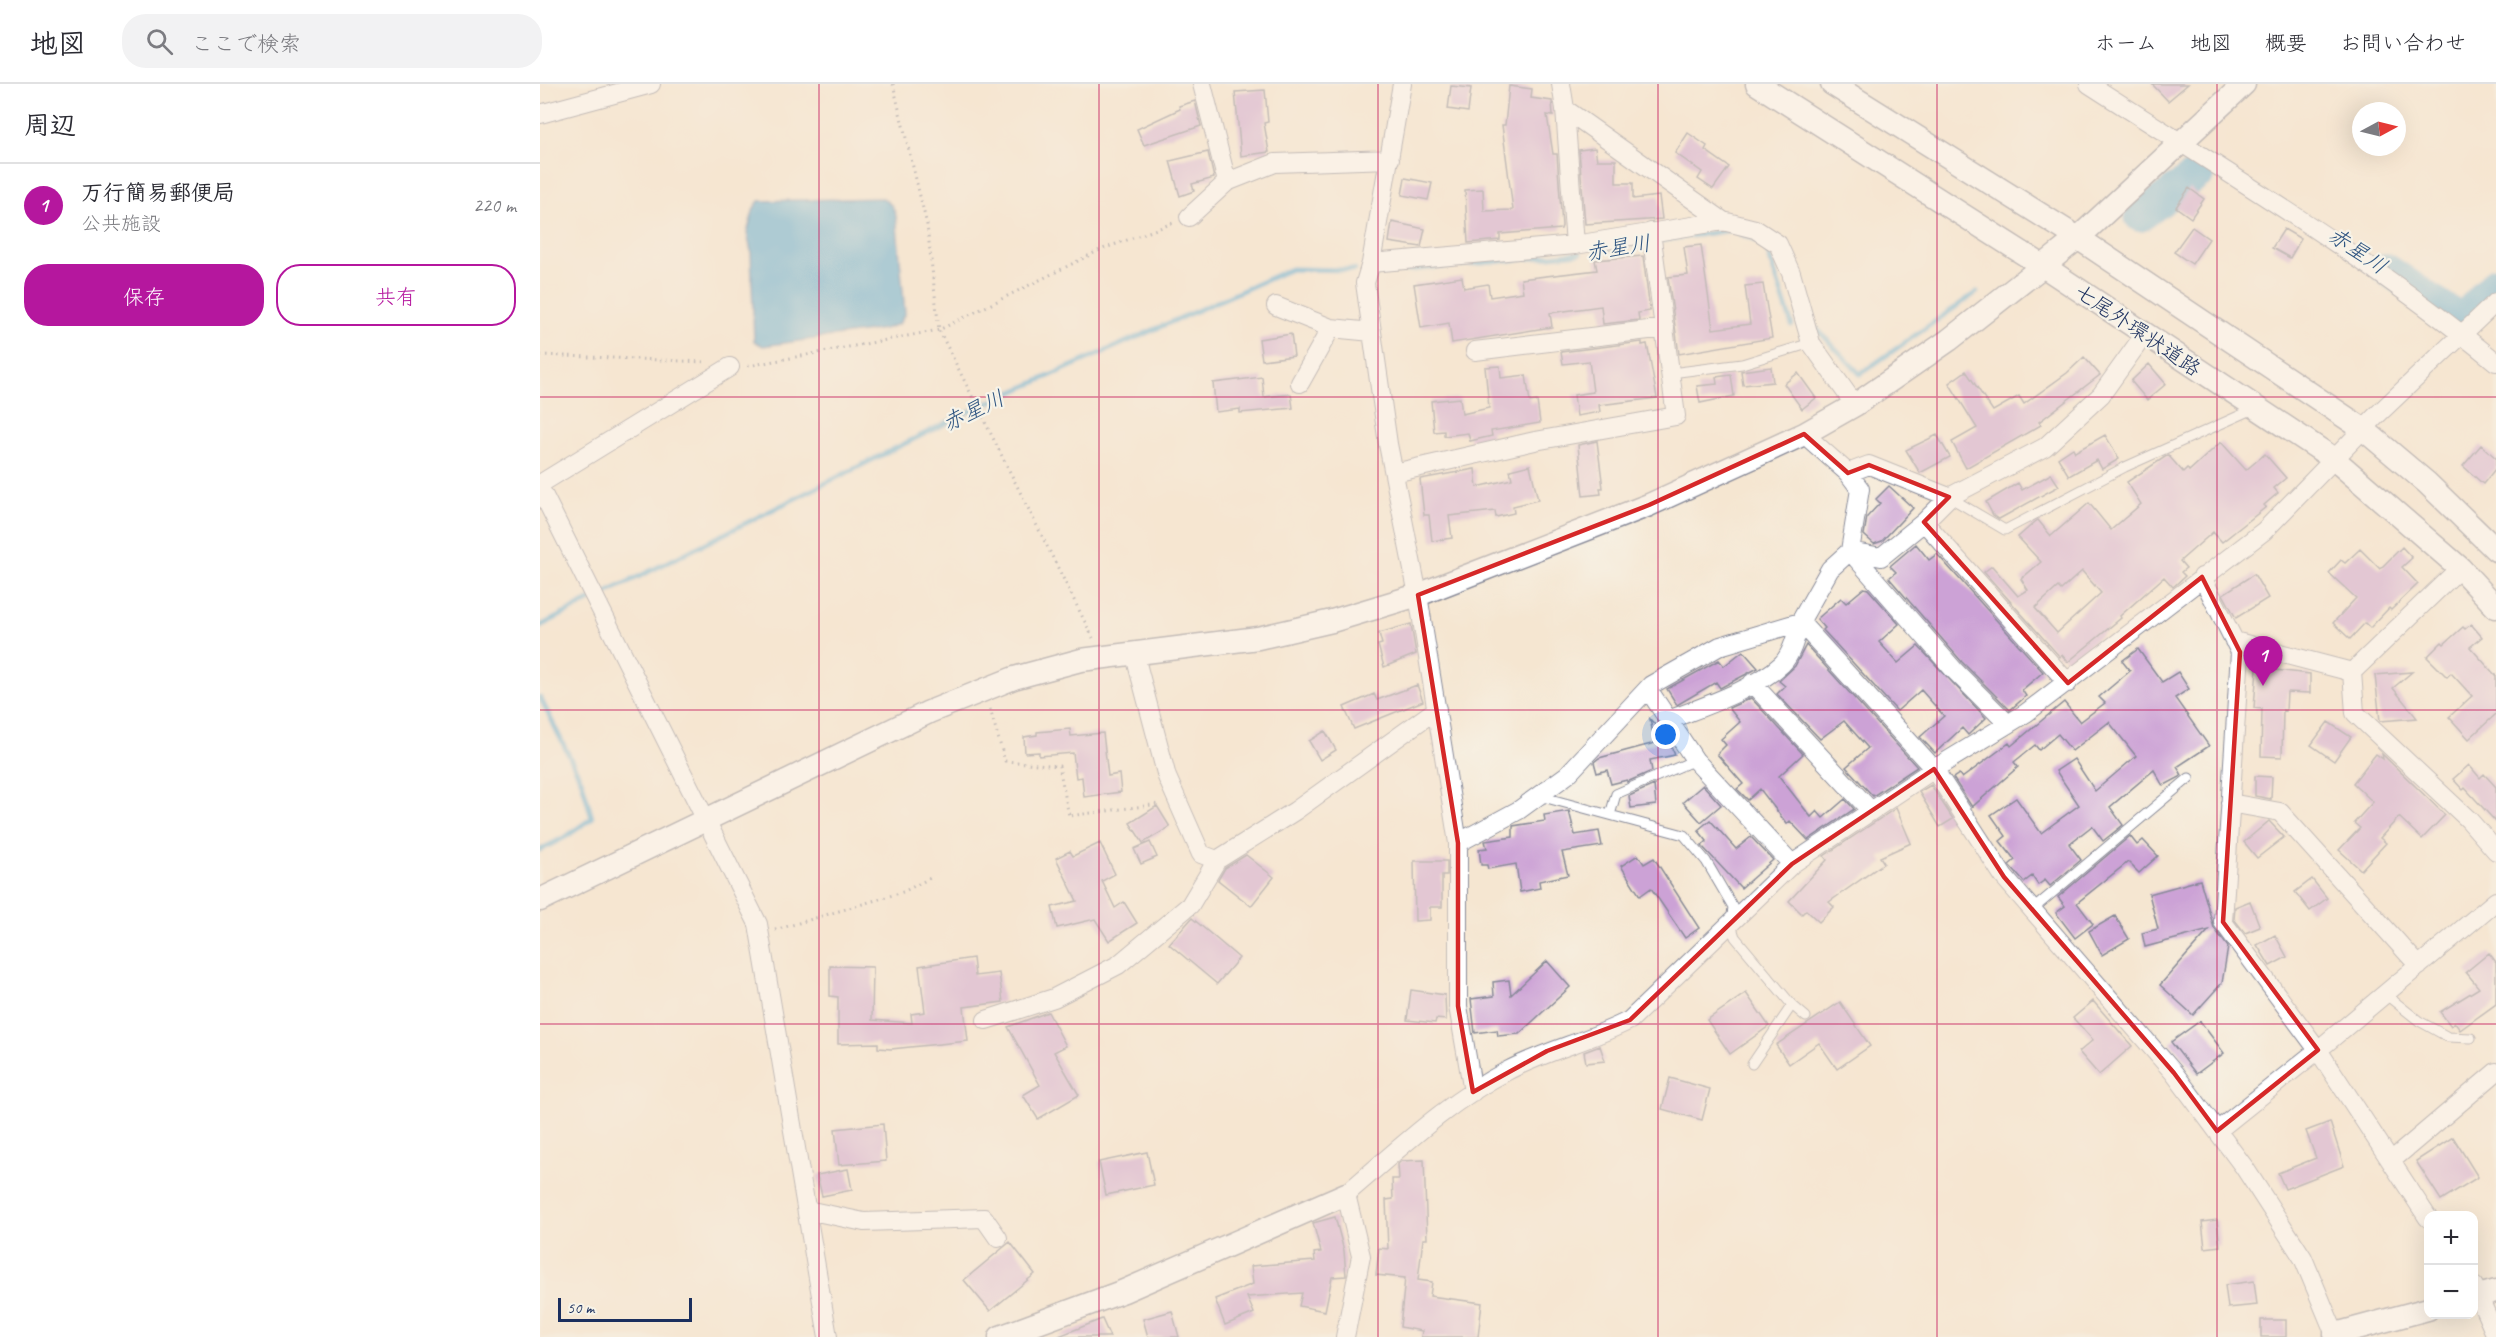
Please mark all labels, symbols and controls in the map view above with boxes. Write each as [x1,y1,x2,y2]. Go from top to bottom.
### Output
search box [122,14,542,68]
icon: search [143,25,176,58]
text: 地図 [30,26,86,61]
text: ここで検索 [191,30,301,58]
text: ホーム [2095,30,2157,56]
text: 地図 [2190,30,2232,56]
text: 概要 [2265,30,2307,56]
text: お問い合わせ [2340,30,2466,56]
north arrow [2352,102,2406,156]
text: 周辺 [24,109,76,142]
text: 万行簡易郵便局 [81,179,235,207]
text: 1 [39,193,48,218]
text: 220 m [473,193,516,218]
text: 公共施設 [81,211,161,236]
water label: 赤星川 [2322,221,2393,281]
water label: 赤星川 [1583,229,1653,267]
button: 保存 [24,264,264,326]
button: 共有 [276,264,516,326]
street label: 七尾外環状道路 [2070,278,2206,382]
water label: 赤星川 [938,384,1009,438]
pin: 1 [2244,636,2282,686]
your location [1651,720,1680,749]
map controls [2424,1211,2478,1319]
button: + [2424,1211,2478,1265]
button: − [2424,1265,2478,1319]
scale bar [558,1295,692,1322]
text: 50 m [567,1298,594,1318]

